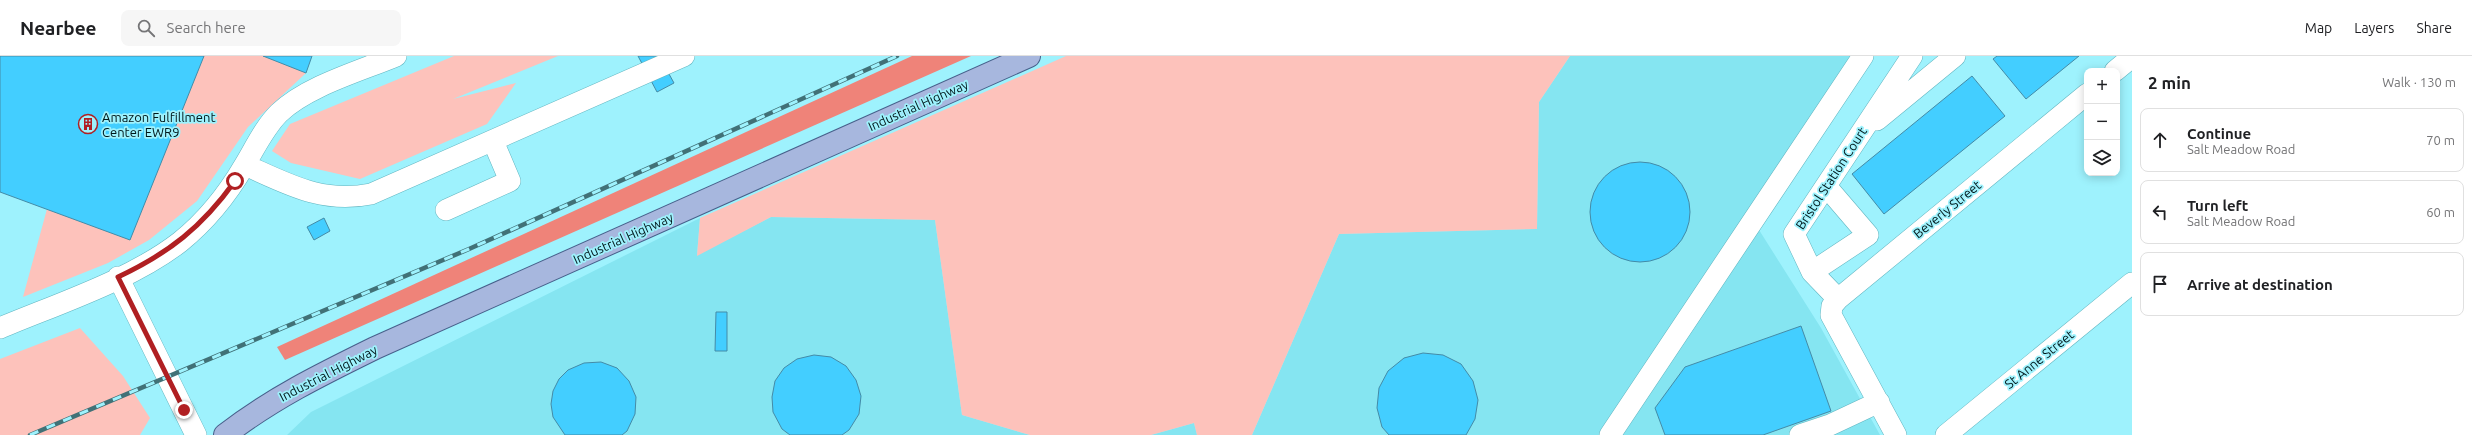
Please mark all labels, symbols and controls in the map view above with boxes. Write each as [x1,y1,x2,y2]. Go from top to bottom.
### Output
search box [121,10,401,46]
text: Nearbee [20,17,97,39]
icon: search [135,17,157,39]
text: Search here [167,19,246,36]
text: Map [2305,20,2332,36]
text: Layers [2354,20,2394,36]
text: Share [2416,20,2452,36]
map controls [2084,68,2120,176]
button: + [2084,68,2120,104]
text: 2 min [2148,73,2191,92]
text: Walk · 130 m [2382,75,2456,89]
street label: Industrial Highway [866,77,970,133]
button: − [2084,104,2120,140]
place label: Amazon Fulfillment Center EWR9 [102,110,216,139]
building icon: Amazon Fulfillment Center EWR9 [77,113,99,135]
street label: Bristol Station Court [1793,124,1869,232]
text: Continue [2187,125,2251,142]
icon: ahead [2149,129,2171,151]
text: 70 m [2426,133,2455,147]
button: layers [2084,140,2120,176]
text: Salt Meadow Road [2187,142,2295,156]
route start [226,172,244,190]
street label: Beverly Street [1910,178,1984,240]
text: Turn left [2187,197,2248,214]
icon: left [2149,201,2171,223]
text: 60 m [2426,205,2455,219]
street label: Industrial Highway [571,210,675,266]
text: Salt Meadow Road [2187,214,2295,228]
icon: arrive [2149,273,2171,295]
text: Arrive at destination [2187,276,2333,293]
street label: St Anne Street [2002,327,2076,391]
street label: Industrial Highway [277,342,379,404]
route end [175,401,193,419]

